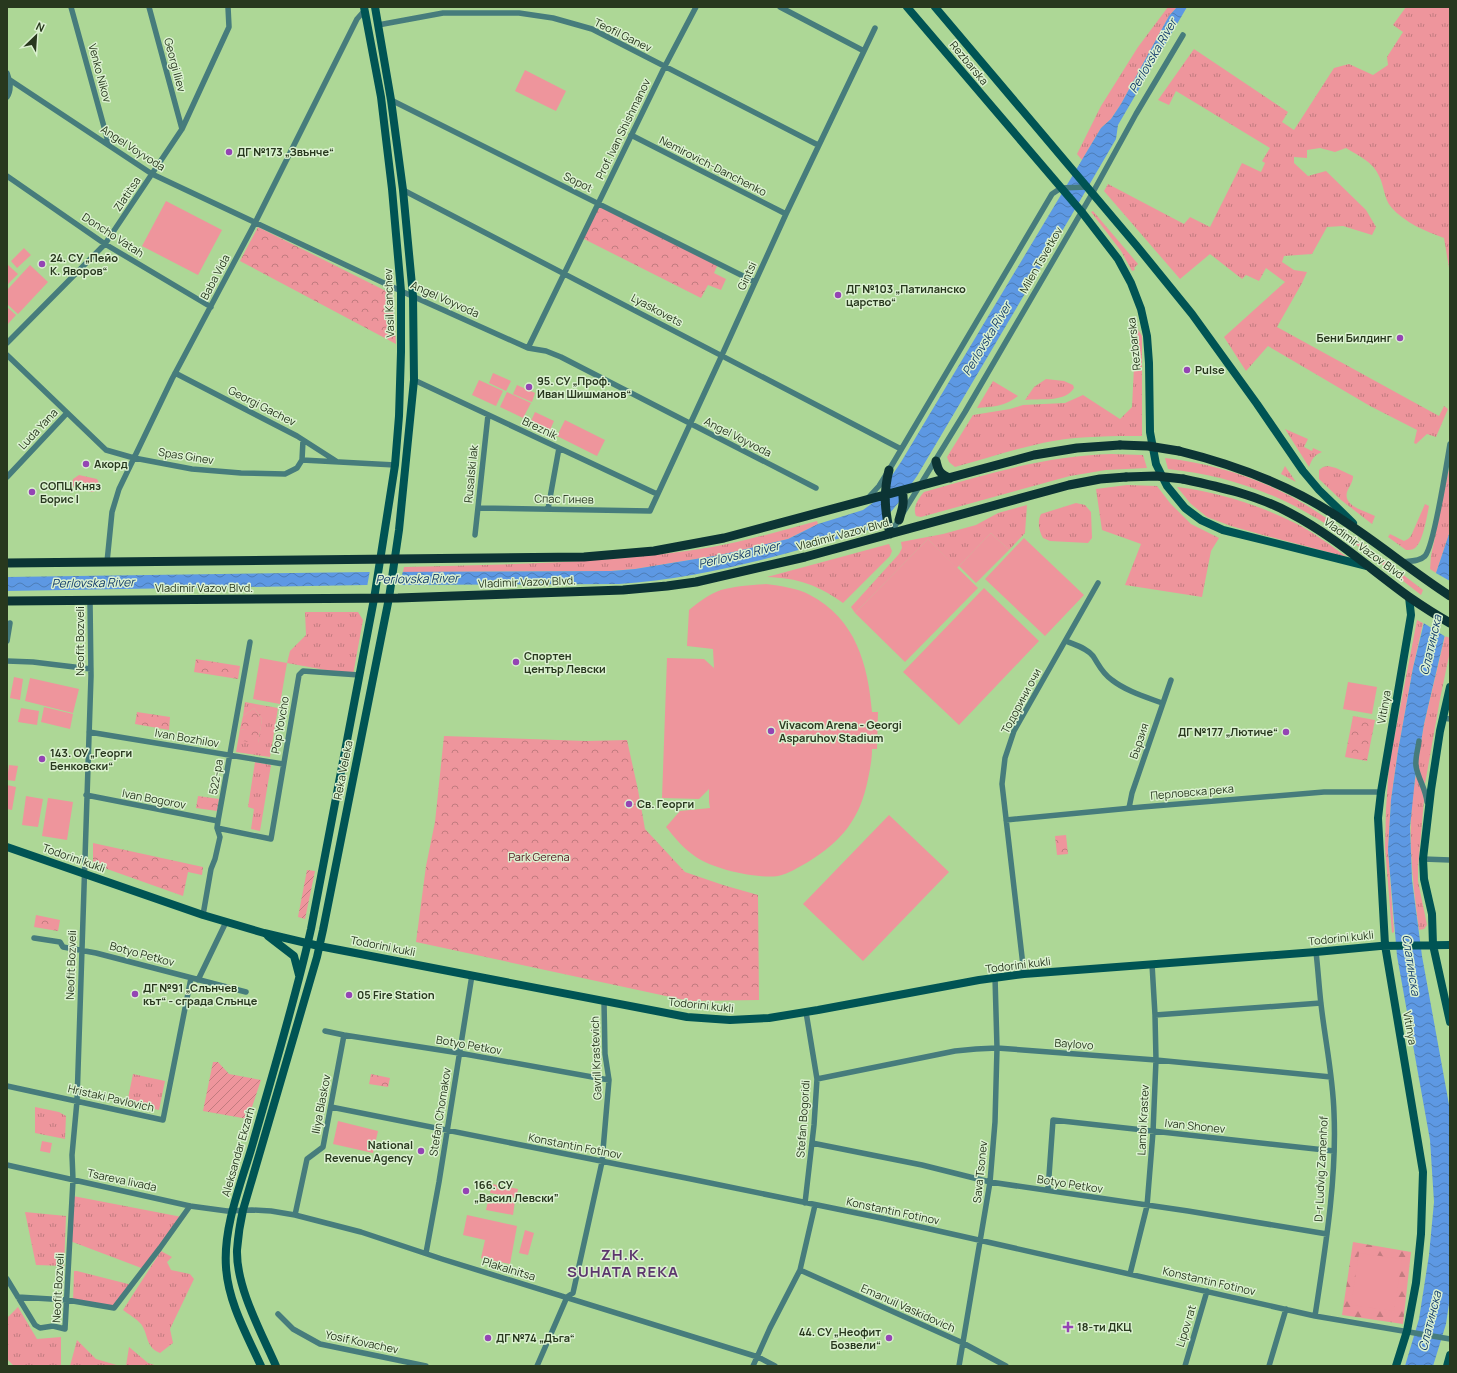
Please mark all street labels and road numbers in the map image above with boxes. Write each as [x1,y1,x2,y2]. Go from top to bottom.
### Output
street label: Teofil Ganev [592,14,655,55]
street label: Georgi Iliev [161,36,190,94]
street label: Rezbarska [947,38,992,88]
street label: Venko Nikov [85,42,116,104]
street label: Prof. Ivan Shishmanov [592,76,654,182]
street label: Angel Voyvoda [98,121,168,174]
street label: Nemirovich-Danchenko [657,132,770,199]
street label: Sopot [561,168,595,195]
street label: Zlatitsa [110,173,144,214]
street label: Doncho Vatah [79,209,147,260]
street label: Milen Tsvetkov [1016,223,1066,296]
street label: Baba Vida [196,251,233,302]
street label: Gintsi [733,259,760,292]
street label: Vasil Kanchev [380,268,397,338]
street label: Angel Voyvoda [408,277,482,320]
street label: Lyaskovets [629,290,686,329]
street label: Rezbarska [1123,317,1144,371]
street label: Georgi Gachev [226,382,299,429]
street label: Luda Yana [15,405,61,452]
street label: Breznik [520,413,561,442]
street label: Angel Voyvoda [702,413,775,460]
street label: Spas Ginev [157,444,215,467]
street label: Rusalski lak [460,444,481,504]
street label: Спас Гинев [534,490,594,507]
street label: Vladimir Vazov Blvd. [795,514,893,553]
street label: Vladimir Vazov Blvd. [1321,514,1409,583]
street label: Vladimir Vazov Blvd. [478,572,576,591]
street label: Vladimir Vazov Blvd. [155,580,253,595]
street label: Neofit Bozveli [72,606,87,676]
street label: Тодорини очи [997,666,1044,736]
street label: Vitinya [1373,689,1394,725]
street label: Pop Yovcho [267,695,292,755]
street label: Бързия [1125,721,1152,761]
street label: Ivan Bozhilov [154,724,221,751]
street label: Reka Veleka [329,739,356,801]
street label: 522-ра [205,758,226,796]
street label: Перловска река [1150,780,1234,803]
street label: Ivan Bogorov [121,785,188,812]
street label: Todorini kukli [41,840,108,875]
street label: Todorini kukli [1308,927,1374,948]
street label: Neofit Bozveli [62,930,79,1000]
street label: Todorini kukli [349,932,417,959]
street label: Botyo Petkov [108,938,177,969]
street label: Todorini kukli [984,953,1051,976]
street label: Todorini kukli [668,994,734,1015]
street label: Vitinya [1400,1010,1421,1046]
street label: Gavril Krastevich [587,1016,604,1100]
street label: Botyo Petkov [435,1031,504,1058]
street label: Baylovo [1054,1035,1095,1052]
street label: Stefan Chomakov [425,1066,454,1157]
street label: Iliya Blaskov [307,1073,334,1135]
street label: Hristaki Pavlovich [67,1080,156,1115]
street label: Stefan Bogoridi [792,1080,813,1158]
street label: Lambi Krastev [1133,1084,1152,1156]
street label: Aleksandar Ekzarh [218,1105,257,1198]
street label: Ivan Shonev [1164,1115,1226,1136]
street label: D-r Ludvig Zamenhof [1310,1116,1331,1222]
street label: Konstantin Fotinov [527,1129,624,1162]
street label: Sava Tsonev [969,1140,990,1204]
street label: Tsareva livada [86,1165,158,1194]
street label: Botyo Petkov [1036,1171,1104,1196]
street label: Konstantin Fotinov [845,1193,941,1228]
street label: Neofit Bozveli [48,1253,67,1323]
street label: Plakalnitsa [481,1253,538,1284]
street label: Konstantin Fotinov [1161,1263,1257,1299]
street label: Emanuil Vaskidovich [859,1280,958,1335]
street label: Lipov rat [1172,1303,1199,1349]
street label: Yosif Kovachev [324,1326,400,1357]

